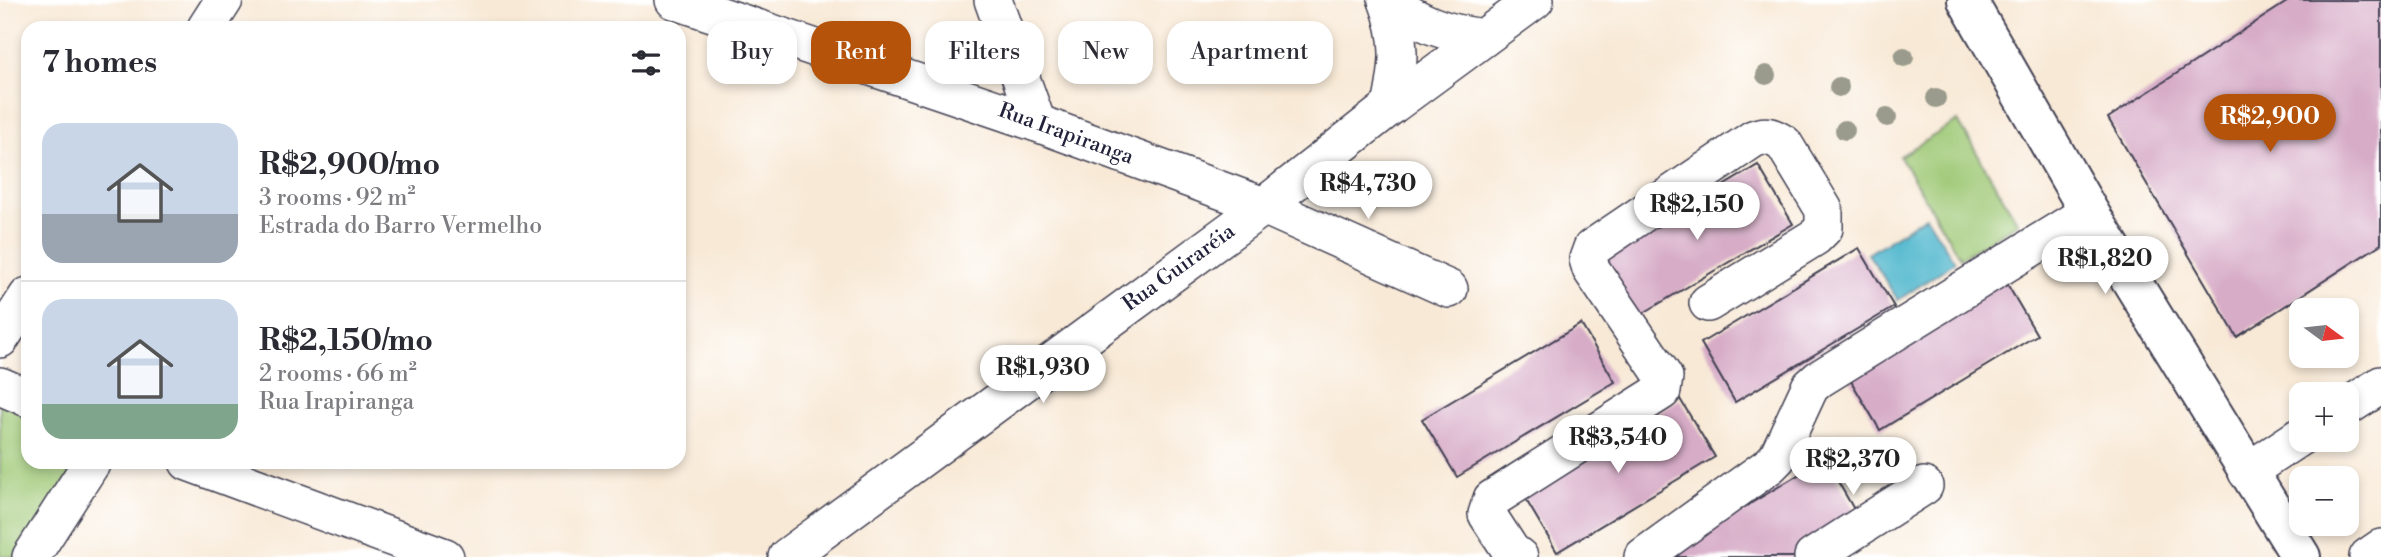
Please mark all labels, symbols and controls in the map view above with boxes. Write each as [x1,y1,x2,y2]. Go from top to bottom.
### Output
chip: Buy [707,21,797,84]
chip: Rent [811,21,911,84]
chip: Filters [925,21,1044,84]
chip: New [1058,21,1153,84]
chip: Apartment [1167,21,1333,84]
text: 7 homes [42,44,157,82]
icon: filters [627,44,665,82]
pin: R$2,900 [2205,94,2335,154]
street label: Rua Irapiranga [995,98,1137,171]
text: R$2,900 [2220,103,2320,131]
text: R$2,900/mo [259,146,440,184]
icon: home [98,151,182,235]
pin: R$4,730 [1303,162,1433,221]
text: R$4,730 [1319,170,1417,198]
pin: R$2,150 [1632,182,1762,242]
text: 3 rooms · 92 m² [259,184,415,212]
text: R$2,150 [1650,191,1744,219]
text: Estrada do Barro Vermelho [259,212,542,240]
street label: Rua Guiraréia [1118,218,1241,317]
pin: R$1,820 [2040,236,2170,296]
text: R$1,820 [2058,245,2152,273]
north arrow [2289,298,2359,368]
map controls [2289,298,2359,536]
text: R$2,150/mo [259,322,433,360]
icon: home [98,327,182,411]
pin: R$1,930 [978,346,1108,405]
text: R$1,930 [996,354,1090,382]
text: 2 rooms · 66 m² [259,360,417,388]
button: + [2289,382,2359,452]
text: Rua Irapiranga [259,388,414,416]
pin: R$3,540 [1553,416,1683,475]
text: R$3,540 [1569,424,1667,452]
pin: R$2,370 [1788,438,1918,497]
text: R$2,370 [1806,446,1901,474]
button: − [2289,466,2359,536]

